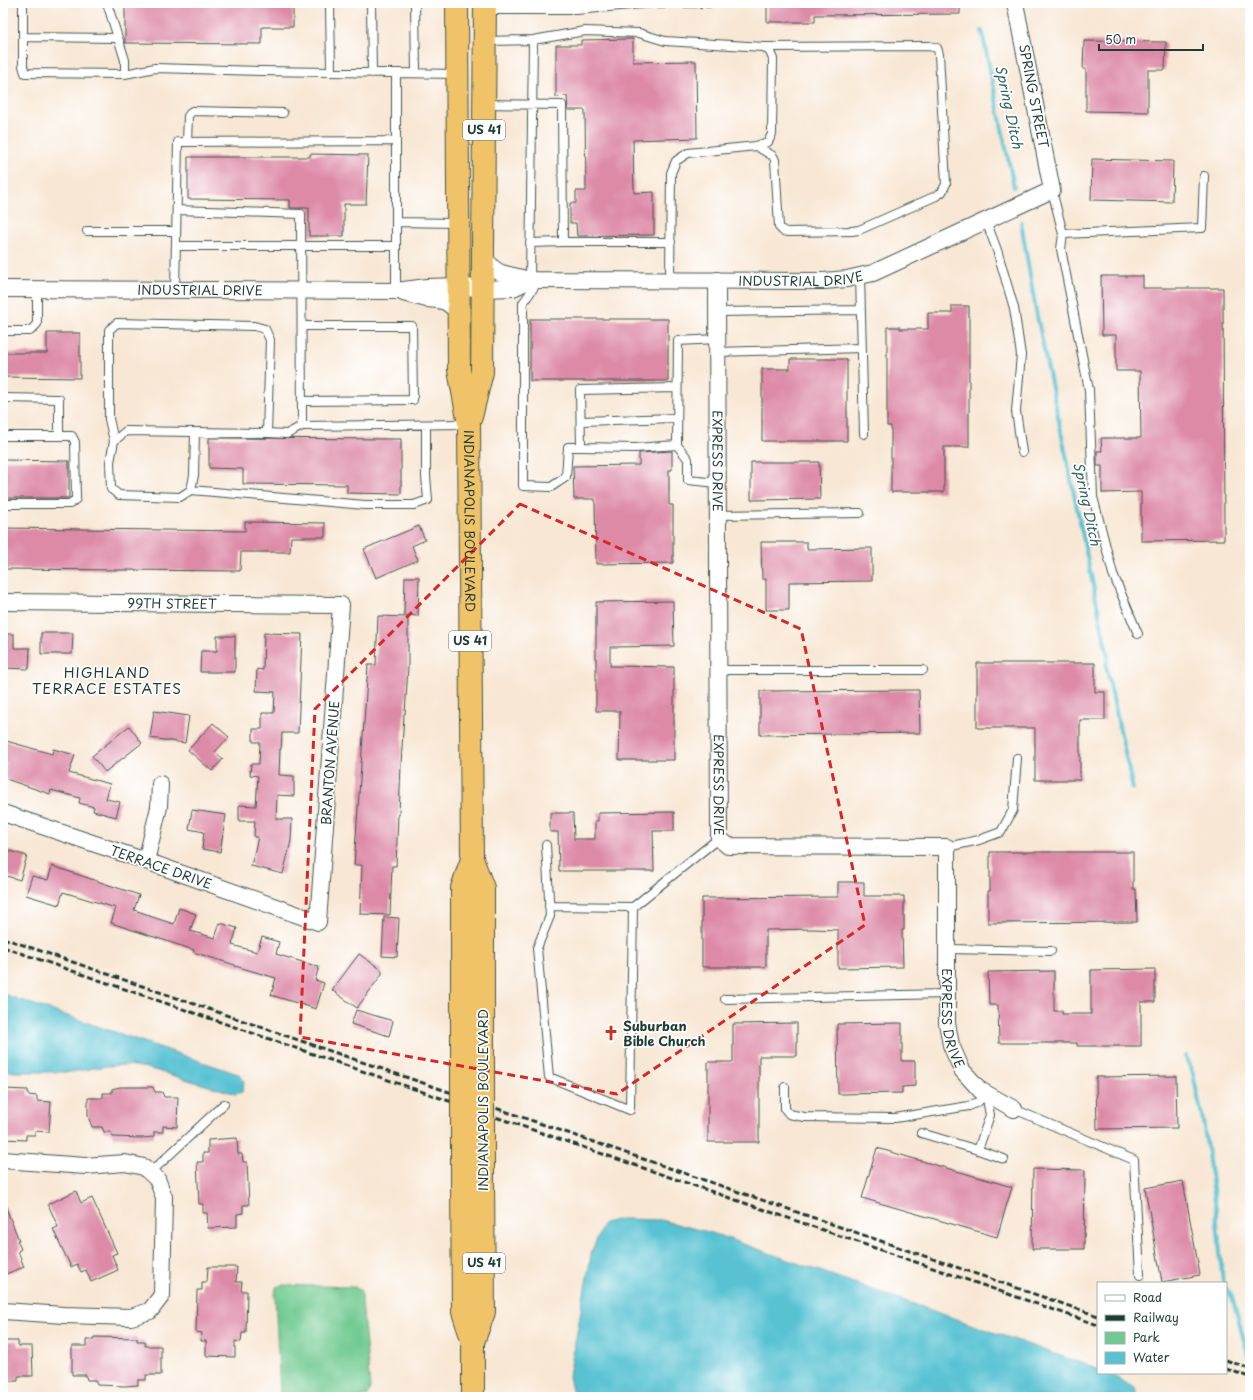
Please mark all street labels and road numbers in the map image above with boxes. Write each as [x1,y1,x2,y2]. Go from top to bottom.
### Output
street label: SPRING STREET [1015,42,1054,150]
road number: US 41 [463,120,505,140]
street label: INDUSTRIAL DRIVE [738,266,865,290]
street label: INDUSTRIAL DRIVE [137,280,263,299]
street label: EXPRESS DRIVE [708,410,728,512]
street label: INDIANAPOLIS BOULEVARD [460,430,480,612]
street label: 99TH STREET [127,593,217,613]
road number: US 41 [449,631,491,651]
street label: BRANTON AVENUE [316,700,343,826]
street label: EXPRESS DRIVE [710,734,729,836]
street label: TERRACE DRIVE [108,840,215,893]
street label: EXPRESS DRIVE [938,968,970,1071]
street label: INDIANAPOLIS BOULEVARD [473,1009,492,1191]
road number: US 41 [463,1253,505,1273]

